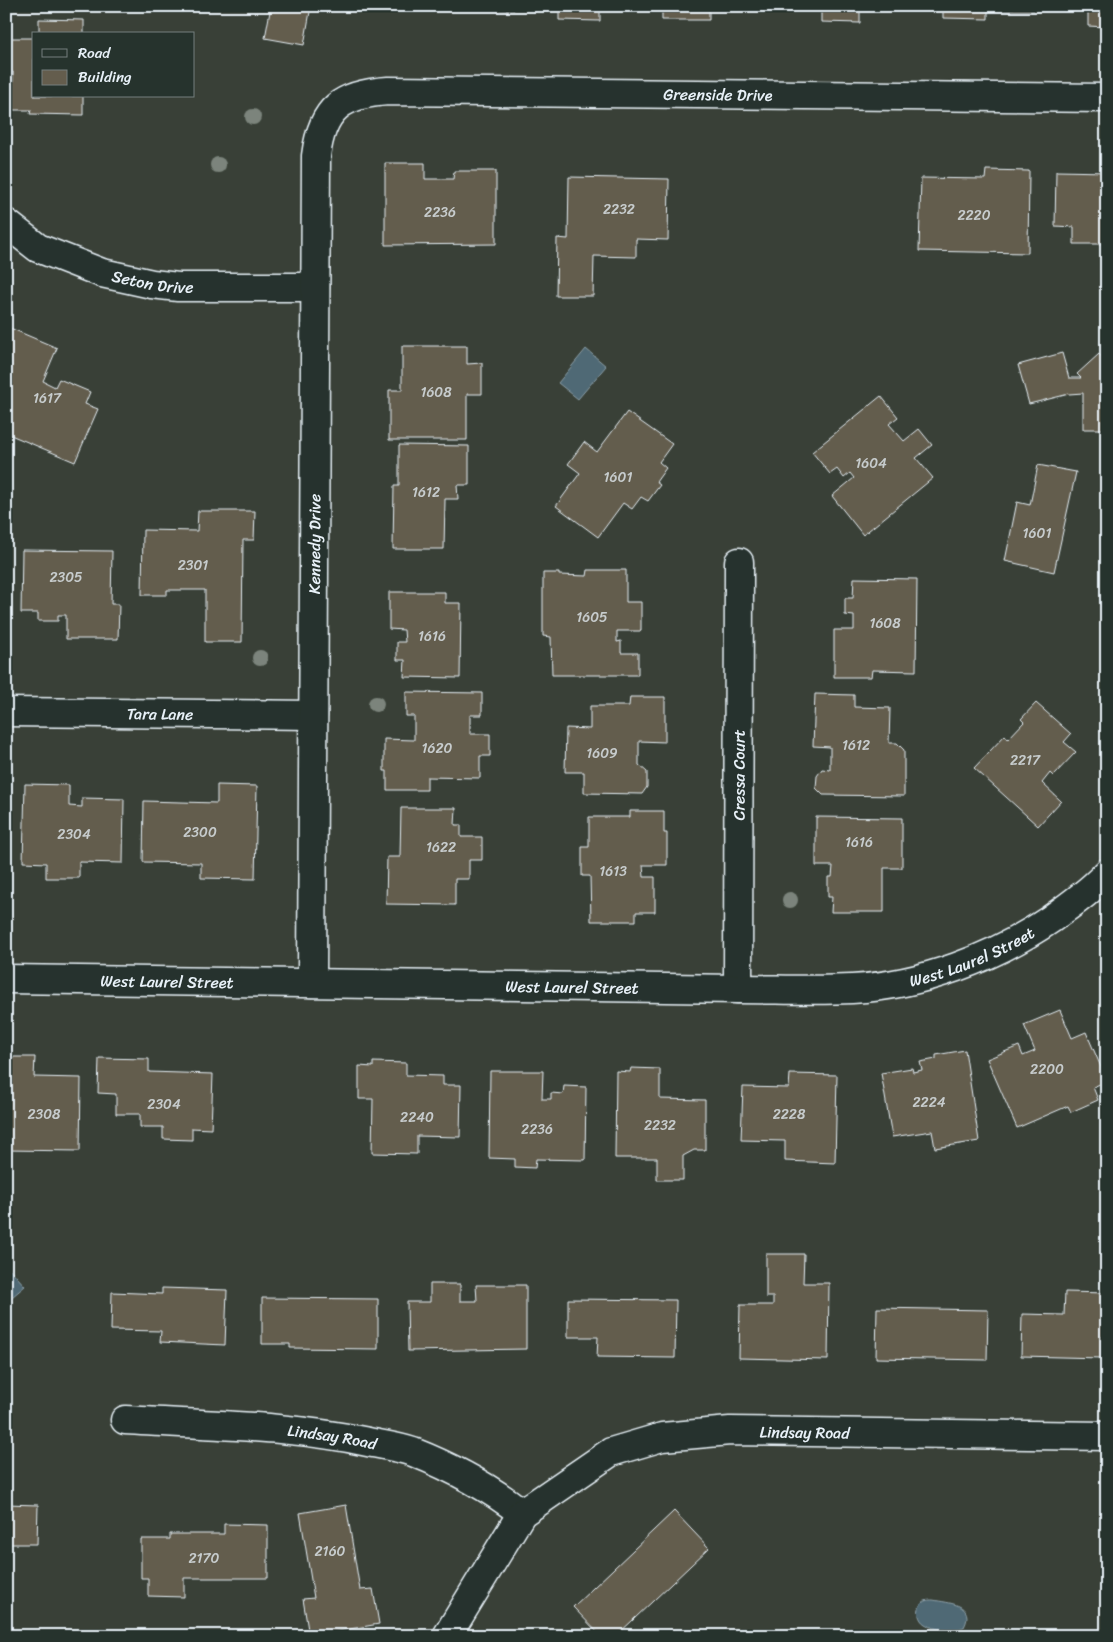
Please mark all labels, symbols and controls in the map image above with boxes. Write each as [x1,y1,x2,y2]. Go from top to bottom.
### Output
legend [32,32,195,98]
text: Road [78,40,111,66]
text: Building [78,64,132,90]
street label: Greenside Drive [663,79,773,109]
house number: 2232 [603,197,635,222]
house number: 2236 [424,200,456,225]
house number: 2220 [957,203,991,228]
street label: Seton Drive [109,261,194,302]
house number: 1608 [420,380,452,405]
house number: 1617 [33,386,62,411]
house number: 1604 [855,451,887,476]
house number: 1601 [604,465,632,490]
house number: 1612 [412,480,440,505]
street label: Kennedy Drive [299,494,329,594]
house number: 1601 [1023,521,1051,546]
house number: 2301 [178,553,208,578]
house number: 2305 [49,565,83,590]
house number: 1605 [576,605,608,630]
house number: 1608 [869,611,901,636]
house number: 1616 [418,624,446,649]
street label: Tara Lane [127,699,193,728]
street label: Cressa Court [724,729,753,821]
house number: 1612 [842,733,870,758]
house number: 1620 [422,736,453,761]
house number: 1609 [586,741,618,766]
house number: 2217 [1010,748,1041,773]
house number: 2300 [183,820,217,845]
house number: 2304 [57,822,91,847]
house number: 1616 [845,830,873,855]
house number: 1622 [426,835,456,860]
house number: 1613 [599,859,627,884]
street label: West Laurel Street [906,918,1040,995]
street label: West Laurel Street [100,966,234,997]
street label: West Laurel Street [505,971,639,1002]
house number: 2200 [1030,1057,1064,1082]
house number: 2224 [913,1090,946,1115]
house number: 2304 [147,1092,181,1117]
house number: 2308 [27,1102,61,1127]
house number: 2228 [773,1102,806,1127]
house number: 2240 [400,1105,434,1130]
house number: 2232 [644,1113,676,1138]
house number: 2236 [521,1117,553,1142]
street label: Lindsay Road [286,1415,381,1458]
street label: Lindsay Road [759,1417,851,1447]
house number: 2160 [315,1539,346,1564]
house number: 2170 [189,1546,220,1571]

